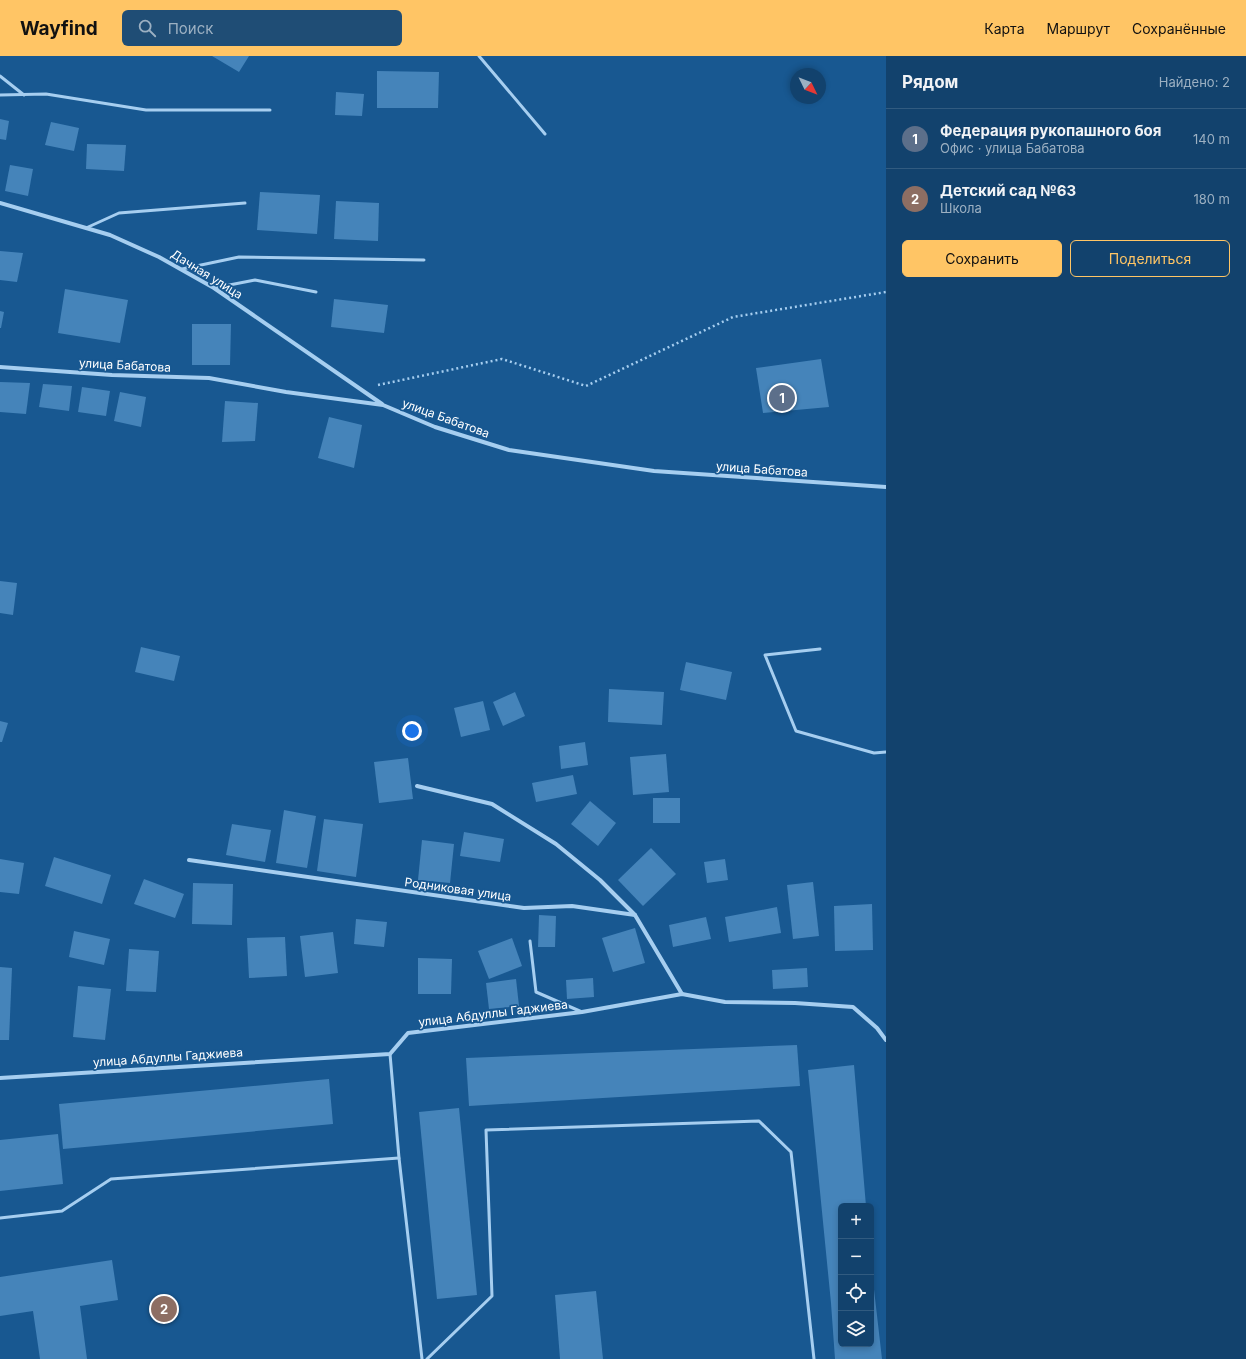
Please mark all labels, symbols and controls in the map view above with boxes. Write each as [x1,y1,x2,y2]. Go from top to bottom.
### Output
search box [122,10,402,46]
text: Wayfind [20,17,98,40]
icon: search [136,17,158,39]
text: Поиск [168,19,213,38]
text: Карта [984,20,1025,37]
text: Маршрут [1047,20,1110,37]
text: Сохранённые [1132,20,1226,37]
north arrow [790,68,826,104]
text: Рядом [902,72,958,92]
text: Найдено: 2 [1159,74,1230,90]
text: Федерация рукопашного боя [940,121,1161,140]
text: 1 [912,131,918,147]
text: 140 m [1193,131,1230,147]
text: Офис · улица Бабатова [940,140,1085,156]
text: Детский сад №63 [940,181,1076,200]
text: 2 [911,191,919,207]
text: 180 m [1193,191,1230,207]
text: Школа [940,200,982,216]
button: Сохранить [902,240,1062,277]
button: Поделиться [1070,240,1230,277]
street label: Дачная улица [168,246,246,302]
street label: улица Бабатова [79,355,171,375]
pin: 1 [769,383,795,413]
street label: улица Бабатова [400,395,492,441]
street label: улица Бабатова [716,458,808,480]
your location [402,721,422,741]
street label: Родниковая улица [404,874,512,904]
street label: улица Абдуллы Гаджиева [418,996,568,1030]
street label: улица Абдуллы Гаджиева [93,1044,243,1070]
map controls [838,1203,874,1347]
button: + [838,1203,874,1239]
button: − [838,1239,874,1275]
button: locate [838,1275,874,1311]
pin: 2 [151,1294,177,1324]
button: layers [838,1311,874,1347]

